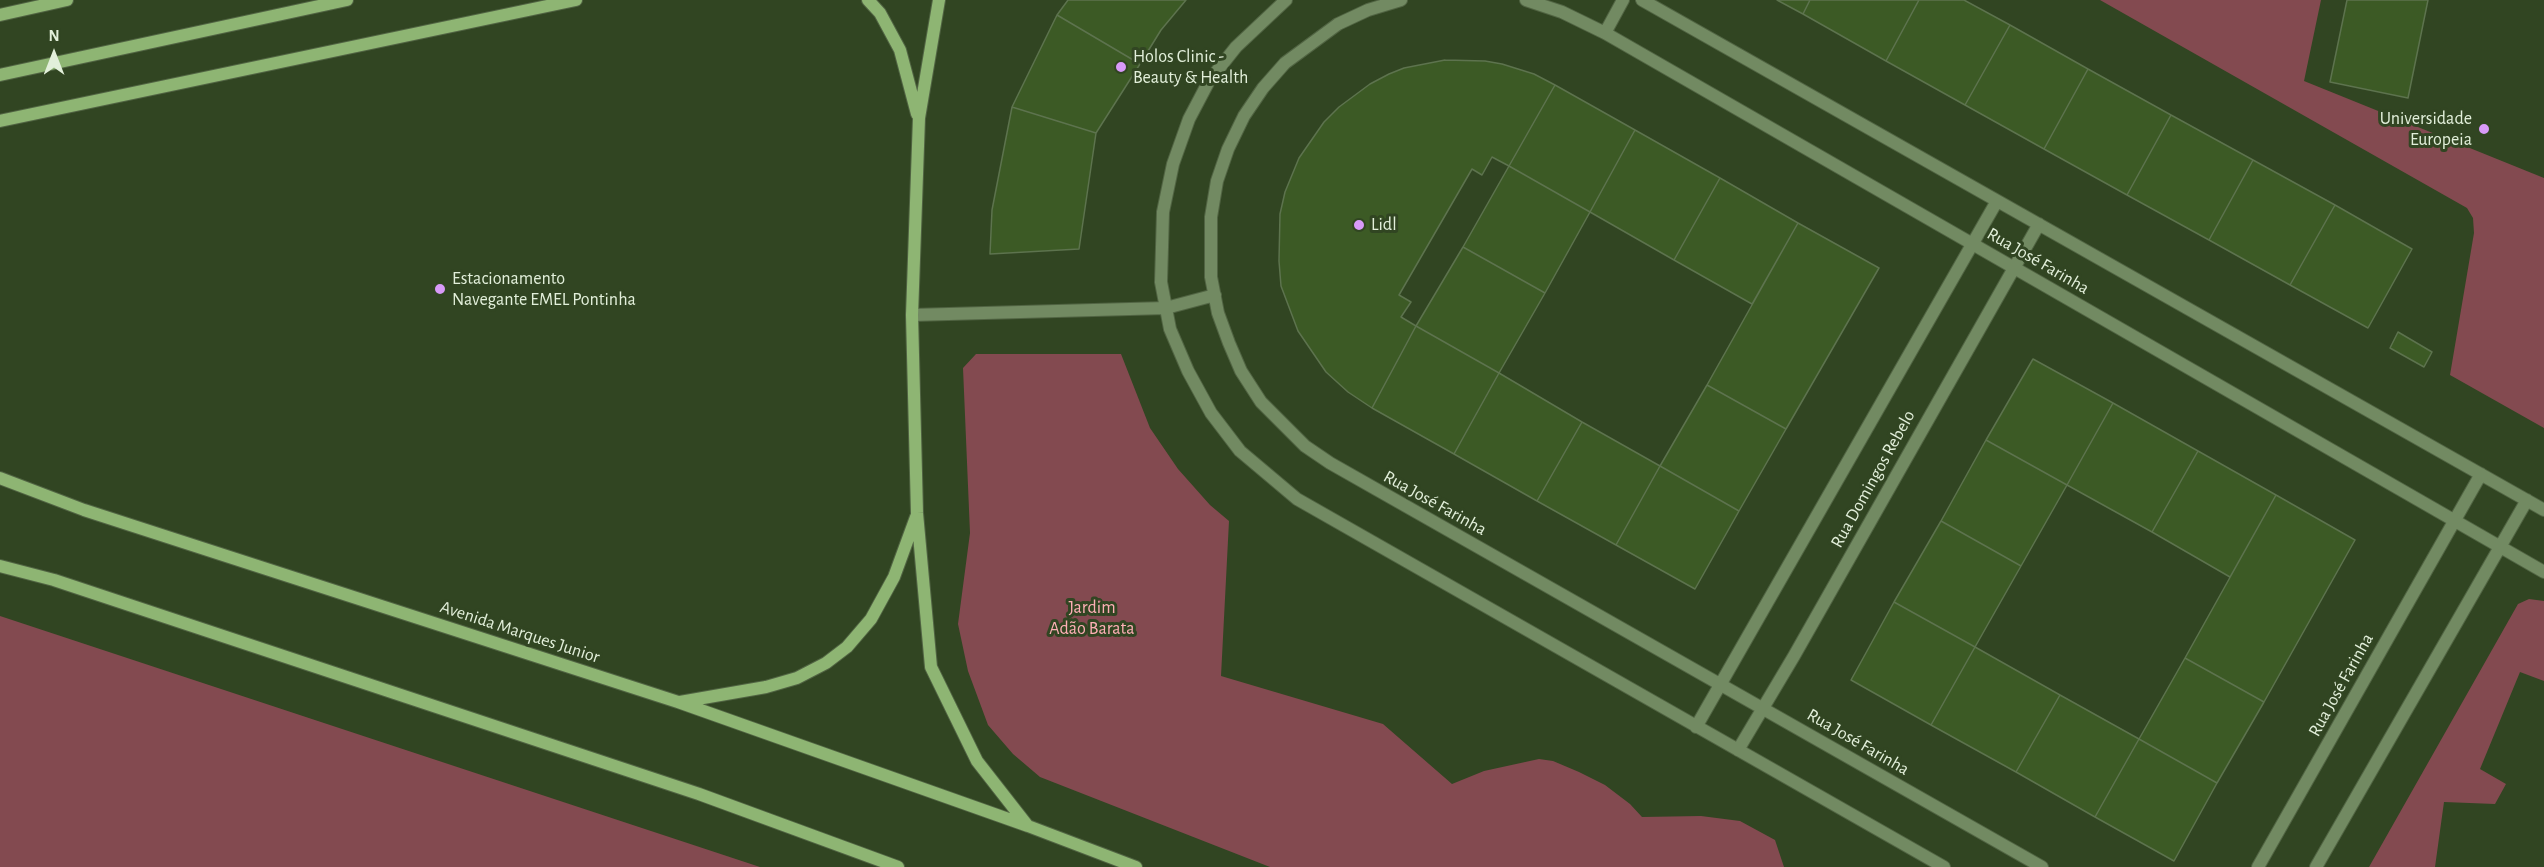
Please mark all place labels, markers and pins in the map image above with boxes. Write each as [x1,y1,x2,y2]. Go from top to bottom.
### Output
place label: Holos Clinic - Beauty & Health [1133,46,1248,88]
marker: Holos Clinic - Beauty & Health [1114,60,1128,74]
place label: Universidade Europeia [2380,108,2472,150]
marker: Universidade Europeia [2477,122,2491,136]
place label: Lidl [1371,214,1397,236]
marker: Lidl [1352,218,1366,232]
place label: Estacionamento Navegante EMEL Pontinha [452,268,636,310]
marker: Estacionamento Navegante EMEL Pontinha [433,282,447,296]

